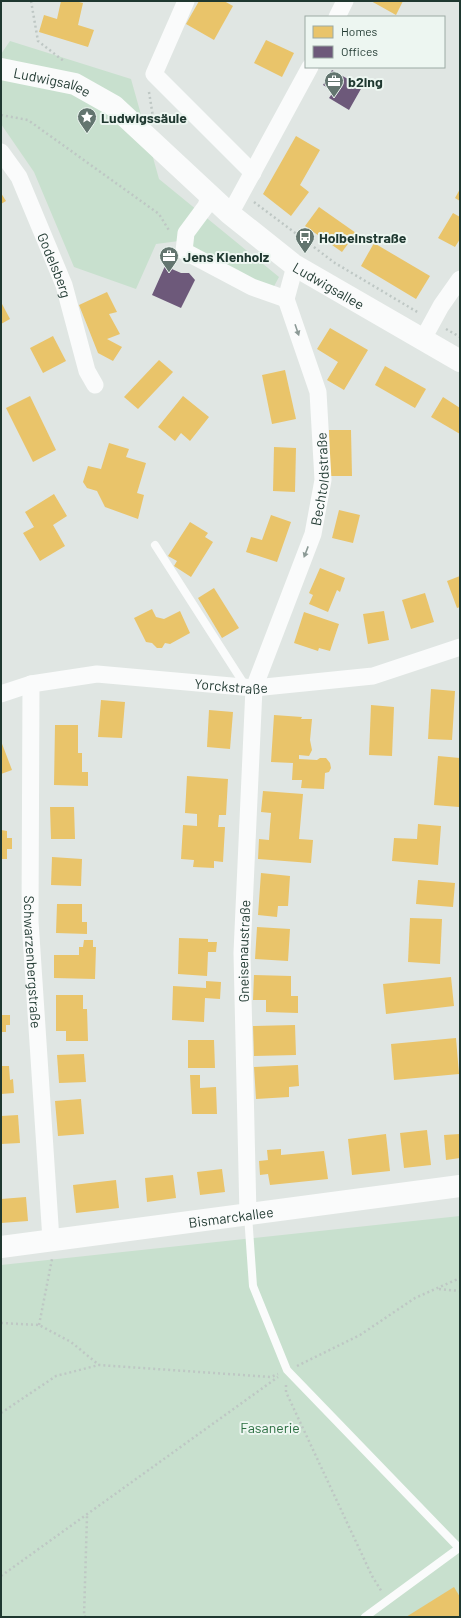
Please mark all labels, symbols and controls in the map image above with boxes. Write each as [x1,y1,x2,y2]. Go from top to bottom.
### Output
legend [305,16,445,68]
text: Homes [341,24,378,38]
text: Offices [341,44,378,58]
street label: Ludwigsallee [12,63,94,100]
office icon: b2ing [323,70,345,98]
place label: b2ing [348,73,383,90]
place icon: Ludwigssäule [76,106,98,134]
place label: Ludwigssäule [101,109,187,126]
bus stop icon: Holbeinstraße [294,226,316,254]
place label: Holbeinstraße [319,229,407,246]
street label: Godelsberg [35,230,75,299]
office icon: Jens Kienholz [158,245,180,273]
place label: Jens Kienholz [183,248,270,265]
street label: Ludwigsallee [290,258,368,312]
one-way arrow [294,324,300,336]
street label: Bechtoldstraße [306,432,331,527]
one-way arrow [303,546,309,558]
street label: Yorckstraße [194,674,268,697]
street label: Schwarzenbergstraße [21,895,46,1029]
street label: Gneisenaustraße [233,899,253,1003]
street label: Bismarckallee [187,1202,275,1231]
park label: Fasanerie [240,1419,300,1436]

